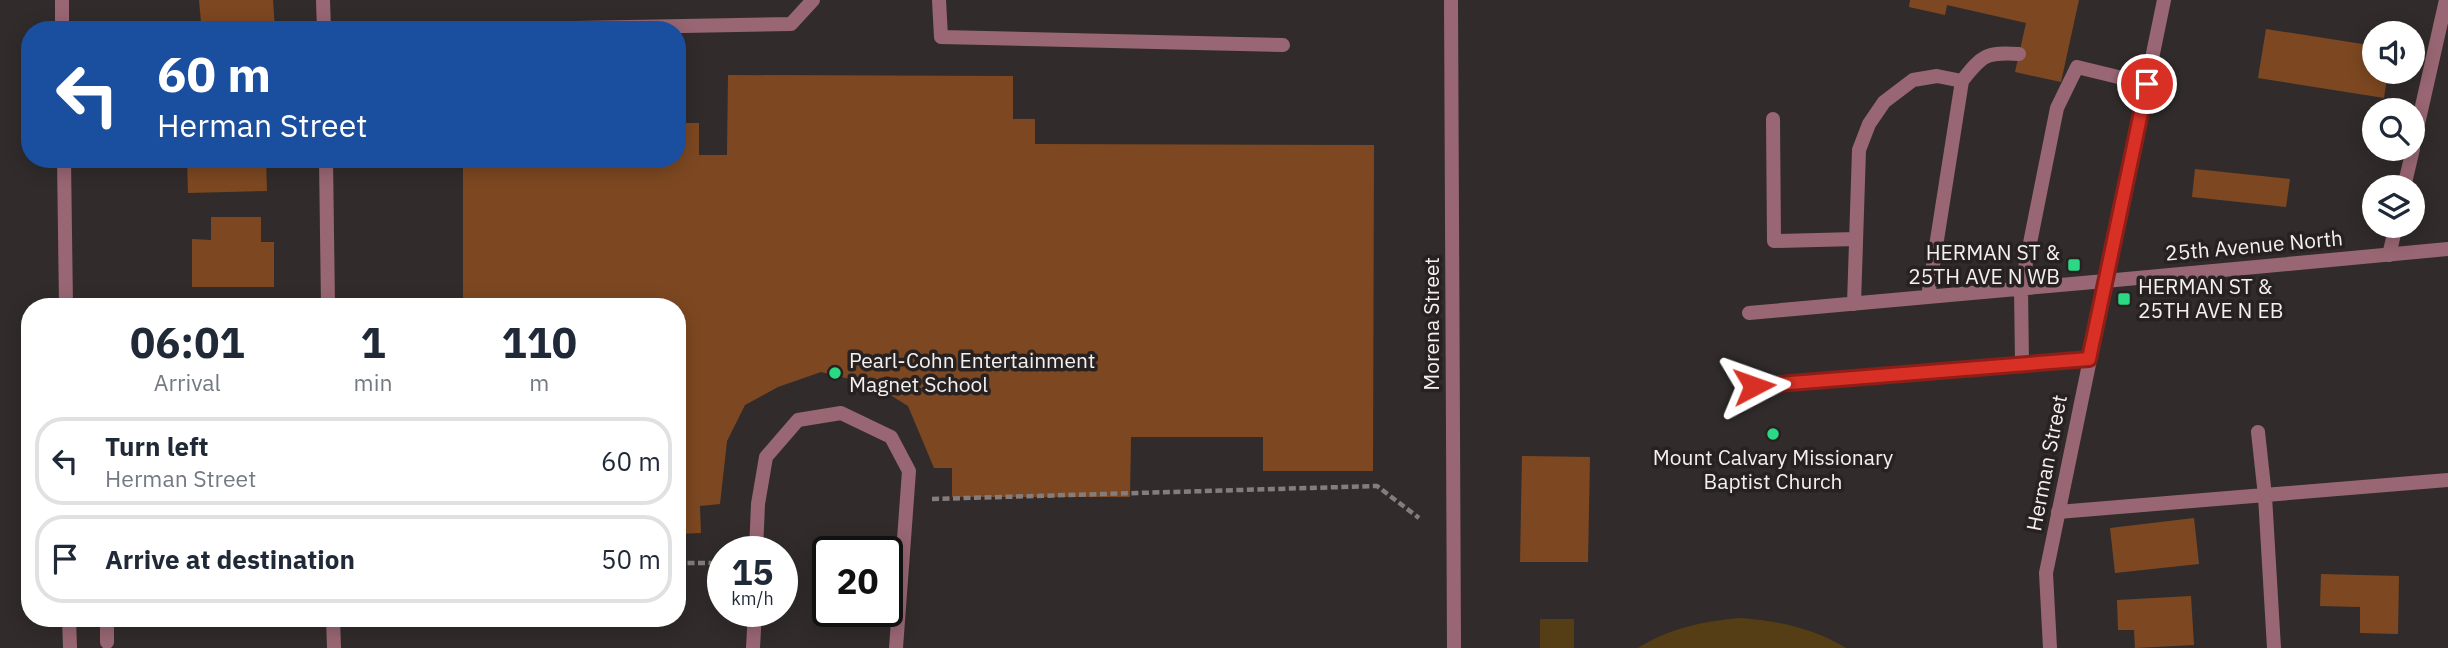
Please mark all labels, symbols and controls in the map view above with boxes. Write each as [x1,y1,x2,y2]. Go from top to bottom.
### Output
map controls [2362,21,2425,238]
button: sound [2362,21,2425,84]
text: 60 m [157,42,271,105]
icon: left [42,49,133,140]
pin [2117,54,2177,114]
icon: arrive [2128,65,2166,103]
button: search [2362,98,2425,161]
text: Herman Street [157,104,367,146]
button: layers [2362,175,2425,238]
street label: 25th Avenue North [2164,223,2344,267]
place label: HERMAN ST & 25TH AVE N WB [1908,238,2060,290]
street label: Morena Street [1417,257,1445,391]
marker: HERMAN ST & 25TH AVE N WB [2066,257,2082,273]
place label: HERMAN ST & 25TH AVE N EB [2138,272,2283,324]
marker: HERMAN ST & 25TH AVE N EB [2116,291,2132,307]
text: 06:01 [130,315,245,370]
text: 1 [360,315,386,370]
text: 110 [501,315,577,370]
place label: Pearl-Cohn Entertainment Magnet School [849,346,1095,398]
position arrow [1717,349,1791,423]
marker: Pearl-Cohn Entertainment Magnet School [827,365,843,381]
text: Arrival [154,367,221,397]
text: min [354,367,392,397]
text: m [529,367,549,397]
street label: Herman Street [2019,392,2073,533]
marker: Mount Calvary Missionary Baptist Church [1765,426,1781,442]
text: Turn left [105,429,208,463]
icon: left [46,442,84,480]
place label: Mount Calvary Missionary Baptist Church [1653,443,1894,495]
text: 60 m [601,444,661,478]
text: Herman Street [105,463,256,493]
speed limit sign: 20 [812,536,903,627]
icon: arrive [46,540,84,578]
text: Arrive at destination [105,542,355,576]
text: 50 m [601,542,661,576]
text: 15 [731,549,774,595]
text: km/h [731,587,774,610]

